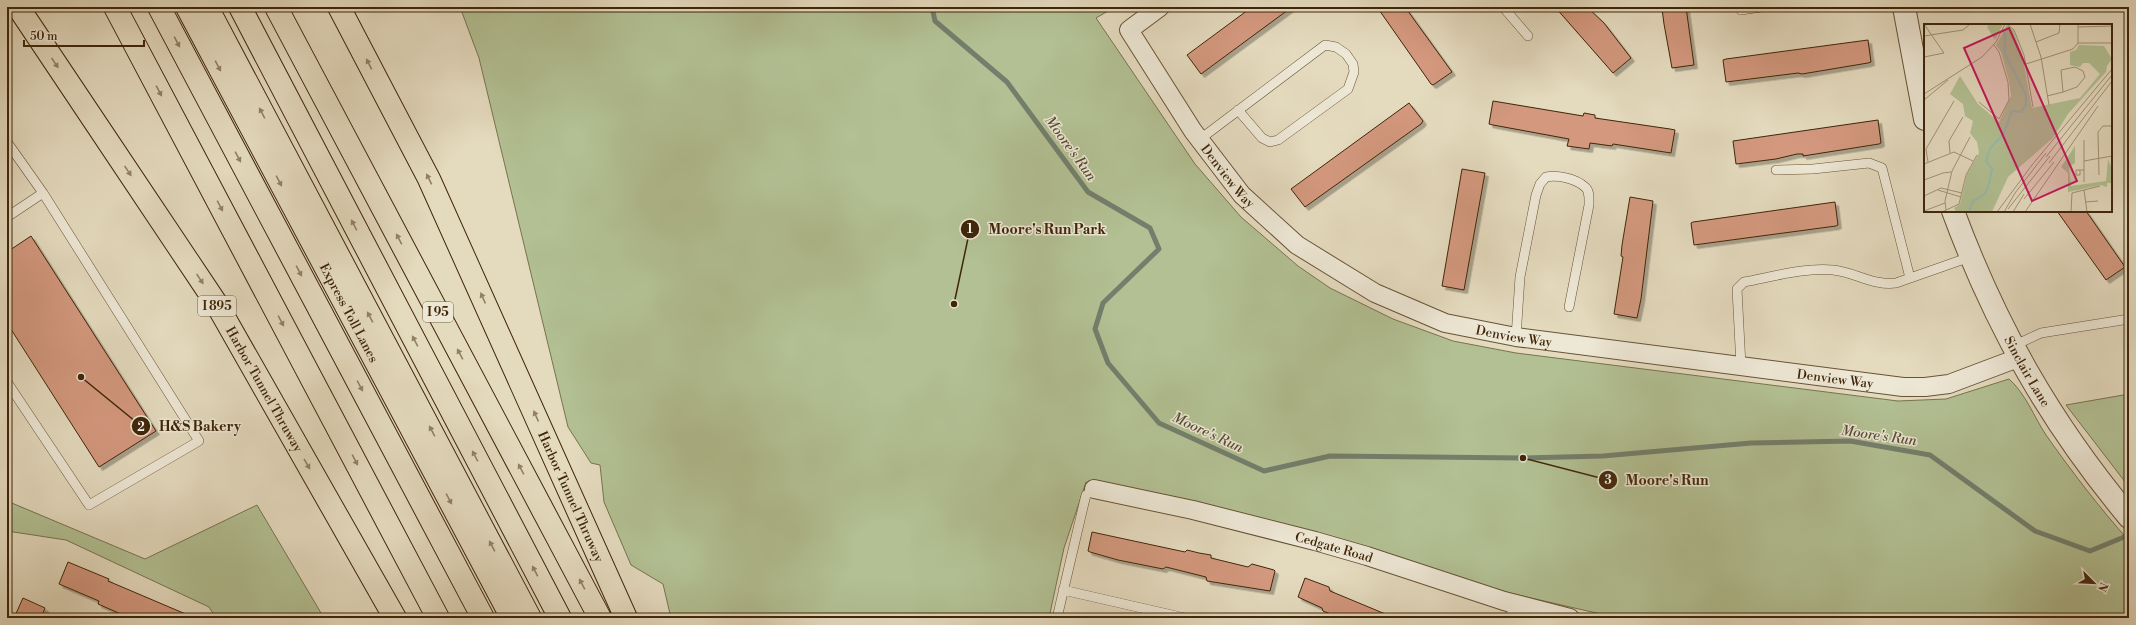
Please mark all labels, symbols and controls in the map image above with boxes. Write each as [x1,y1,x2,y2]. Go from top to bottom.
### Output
scale bar [24,22,144,48]
inset map [1924,24,2112,212]
text: 50 m [30,29,58,44]
one-way arrow [174,36,181,47]
one-way arrow [52,57,59,69]
one-way arrow [366,58,372,70]
one-way arrow [215,60,222,72]
one-way arrow [156,85,163,97]
one-way arrow [259,107,265,118]
water label: Moore's Run [1041,112,1100,185]
street label: Denview Way [1197,141,1258,212]
one-way arrow [235,151,241,162]
one-way arrow [124,166,132,176]
one-way arrow [426,174,432,185]
one-way arrow [276,175,283,187]
one-way arrow [217,200,223,212]
callout: Moore's Run Park [960,216,1114,242]
one-way arrow [351,220,358,231]
text: Moore's Run Park [988,221,1106,239]
text: 1 [967,222,973,237]
one-way arrow [396,233,402,245]
street label: Express Toll Lanes [316,261,382,366]
one-way arrow [296,265,302,277]
one-way arrow [196,274,204,284]
one-way arrow [479,291,485,303]
road number: I 895 [198,296,236,316]
road number: I 95 [423,302,453,322]
one-way arrow [367,311,374,322]
one-way arrow [277,315,284,327]
street label: Denview Way [1474,322,1554,351]
street label: Harbor Tunnel Thruway [222,324,306,456]
street label: Sinclair Lane [2000,334,2054,410]
one-way arrow [412,335,418,346]
one-way arrow [457,348,463,360]
street label: Denview Way [1796,366,1875,392]
one-way arrow [357,380,364,392]
water label: Moore's Run [1169,409,1246,457]
one-way arrow [533,411,539,422]
callout: H&S Bakery [131,413,249,439]
text: H&S Bakery [159,418,242,436]
text: 2 [137,420,145,435]
water label: Moore's Run [1840,422,1918,450]
one-way arrow [428,425,435,437]
street label: Harbor Tunnel Thruway [534,429,607,565]
one-way arrow [472,450,478,461]
one-way arrow [352,455,358,466]
one-way arrow [304,458,311,470]
one-way arrow [517,463,524,474]
callout: Moore's Run [1598,467,1717,493]
text: Moore's Run [1625,472,1709,490]
text: 3 [1604,473,1612,488]
one-way arrow [446,494,452,505]
street label: Cedgate Road [1293,529,1375,567]
one-way arrow [489,540,495,552]
north arrow [2074,563,2114,603]
one-way arrow [532,565,538,577]
one-way arrow [578,578,585,589]
text: N [2094,580,2110,594]

